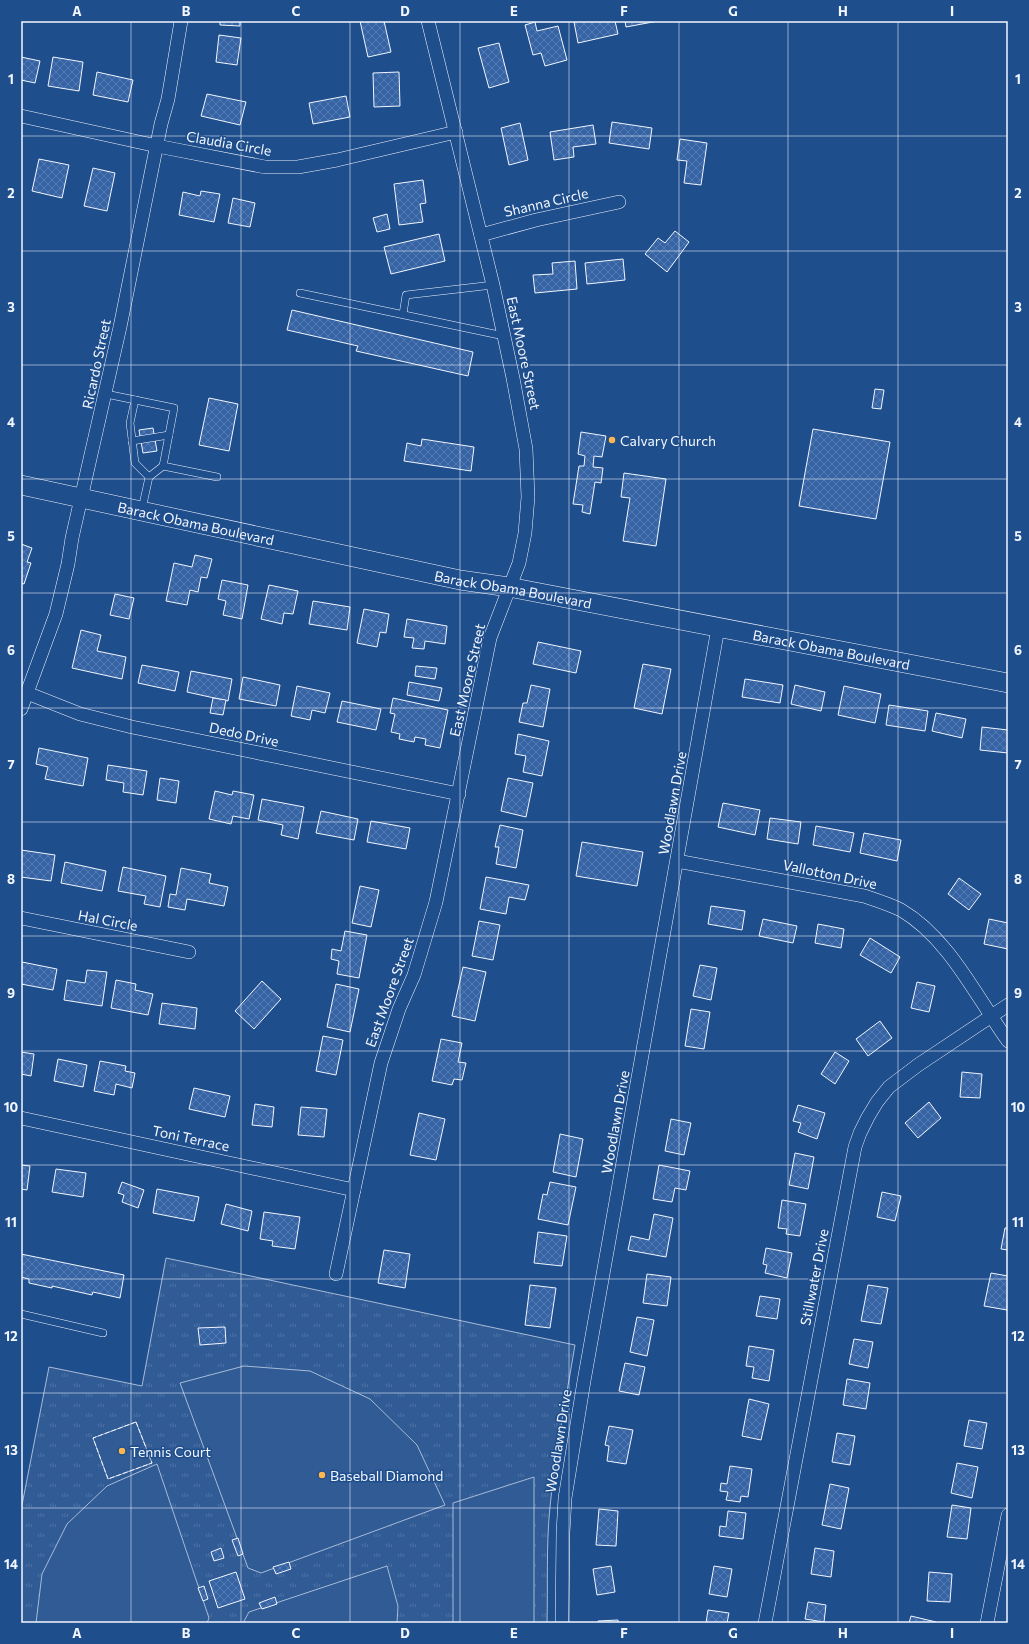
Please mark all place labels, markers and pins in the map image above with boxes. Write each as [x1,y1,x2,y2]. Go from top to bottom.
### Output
place label: Calvary Church [620,432,716,449]
marker: Calvary Church [607,435,617,445]
place label: Tennis Court [130,1443,211,1460]
marker: Tennis Court [117,1446,127,1456]
place label: Baseball Diamond [330,1467,443,1484]
marker: Baseball Diamond [317,1470,327,1480]

